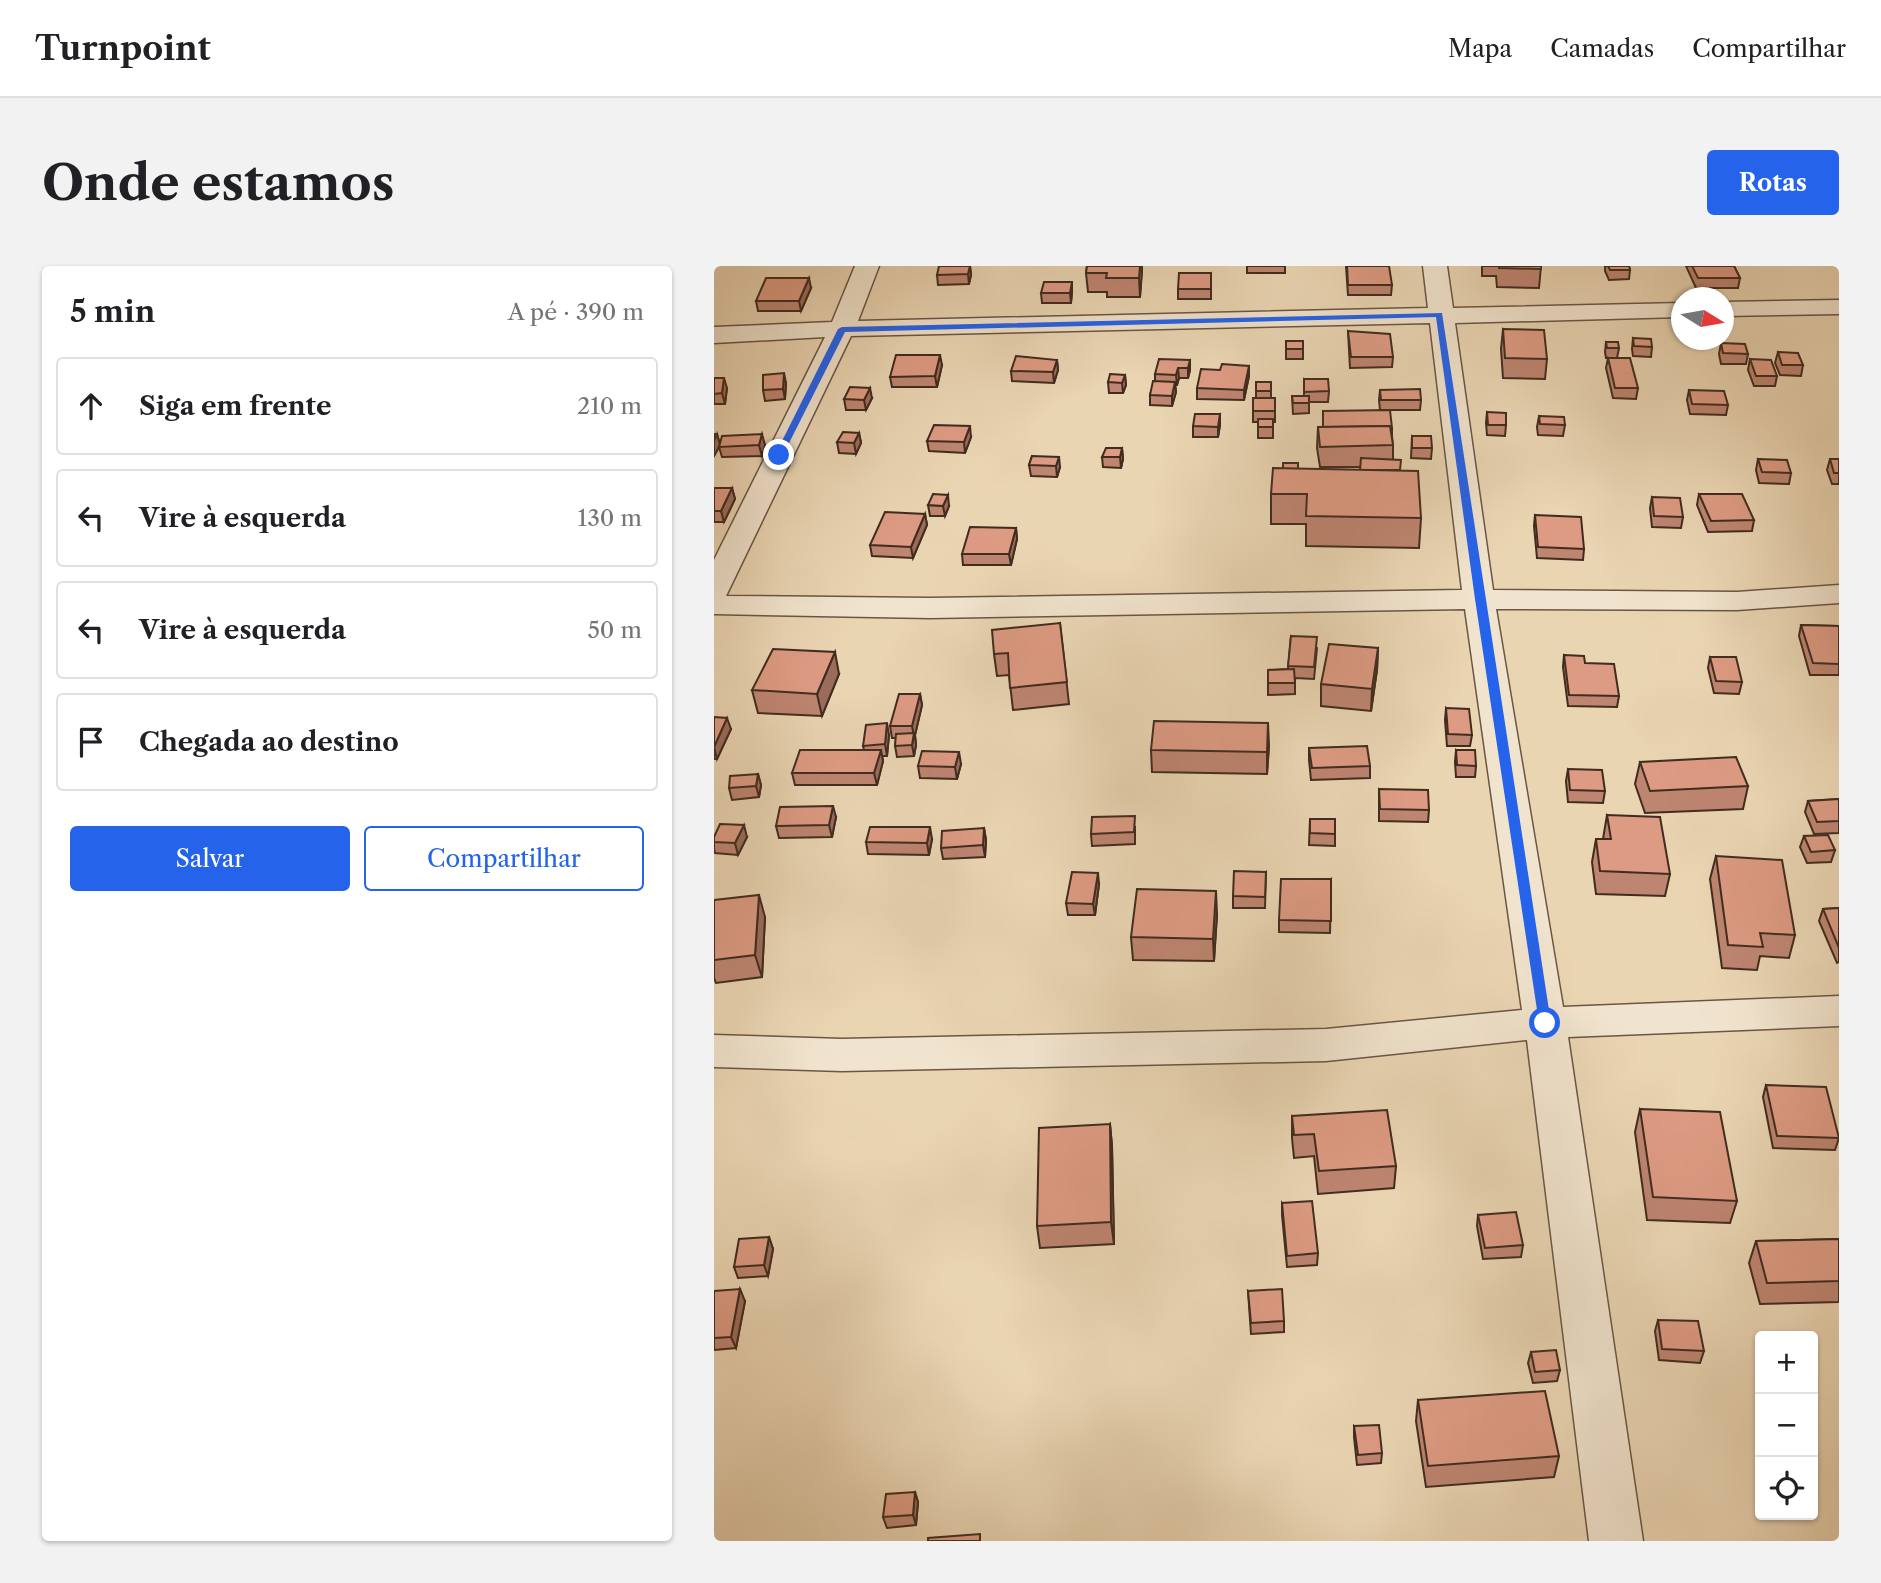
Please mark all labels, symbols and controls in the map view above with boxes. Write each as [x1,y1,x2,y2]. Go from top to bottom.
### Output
text: Turnpoint [35,28,211,69]
text: Mapa [1448,34,1512,63]
text: Camadas [1550,34,1654,63]
text: Compartilhar [1692,34,1846,63]
button: Rotas [1707,150,1839,215]
text: Onde estamos [42,152,394,213]
north arrow [1671,287,1734,350]
text: 5 min [70,293,155,330]
text: A pé · 390 m [508,298,644,326]
icon: ahead [72,387,110,425]
text: Siga em frente [139,390,332,422]
text: 210 m [577,392,642,420]
route end [763,439,794,470]
icon: left [72,499,110,537]
text: Vire à esquerda [139,502,346,534]
text: 130 m [578,504,642,532]
icon: left [72,611,110,649]
text: Vire à esquerda [139,614,346,646]
text: 50 m [587,616,642,644]
icon: arrive [72,723,110,761]
text: Chegada ao destino [139,726,399,758]
button: Salvar [70,826,350,891]
button: Compartilhar [364,826,644,891]
route start [1529,1007,1560,1038]
map controls [1755,1331,1818,1520]
button: + [1755,1331,1818,1394]
button: − [1755,1394,1818,1457]
button: locate [1755,1457,1818,1520]

